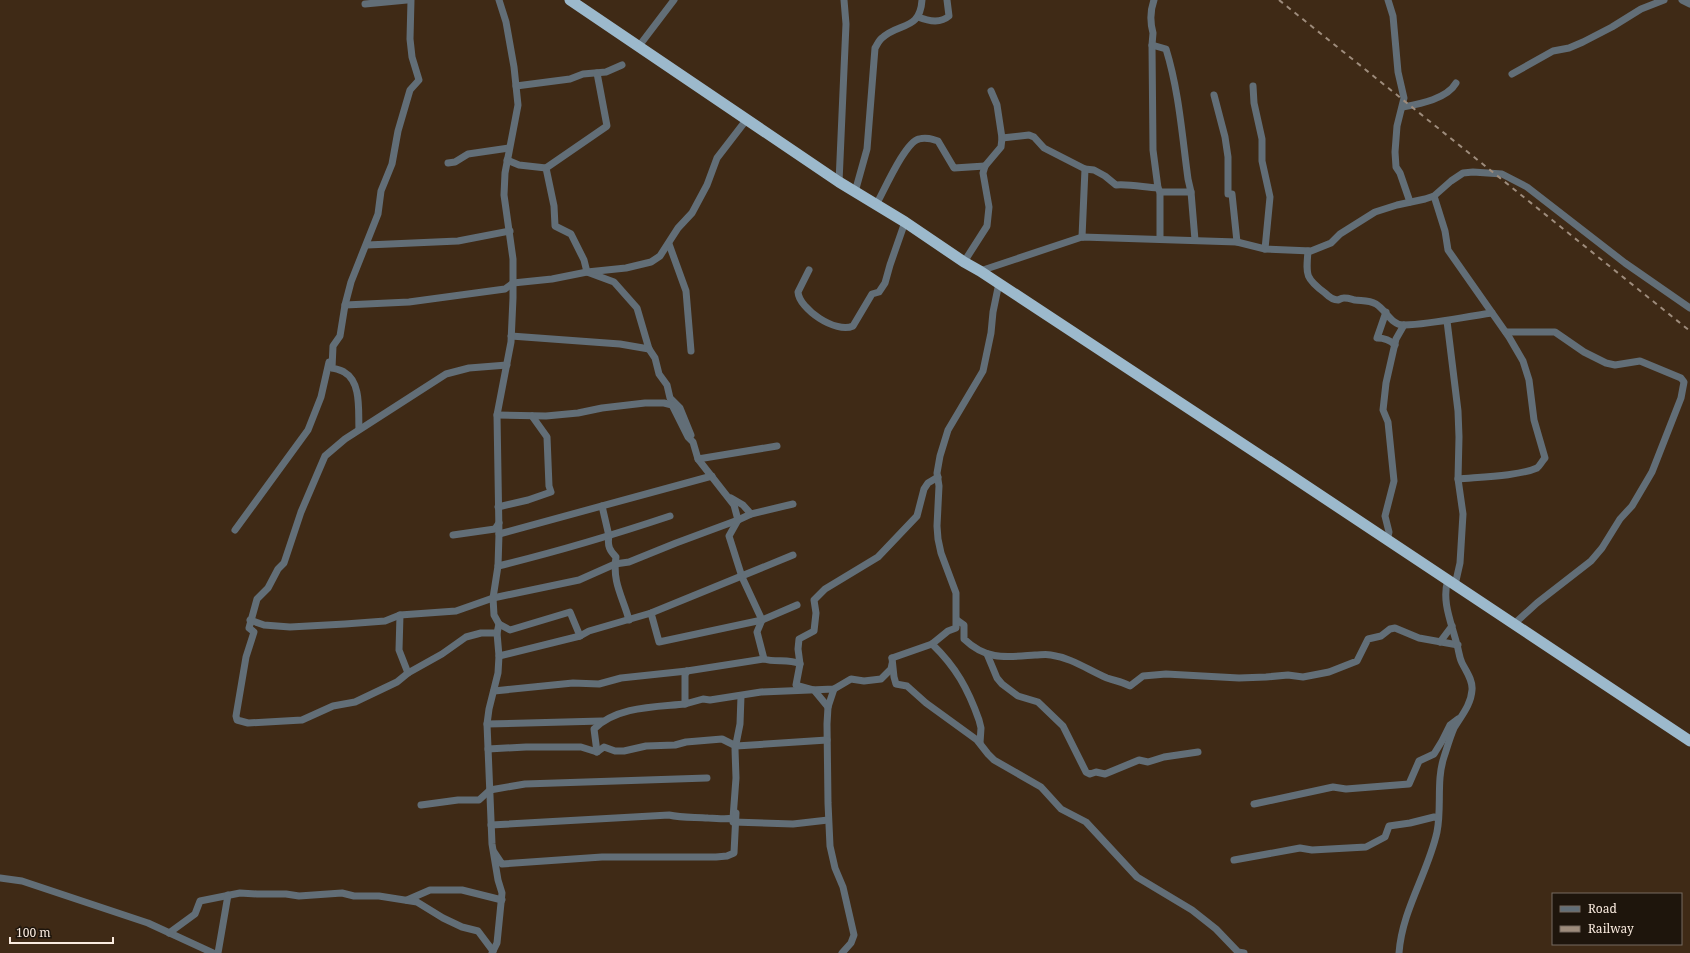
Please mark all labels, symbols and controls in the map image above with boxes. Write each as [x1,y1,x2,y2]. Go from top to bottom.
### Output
legend [1552,893,1682,945]
text: Road [1588,900,1618,917]
scale bar [10,919,113,945]
text: Railway [1588,920,1634,937]
text: 100 m [16,924,51,941]

